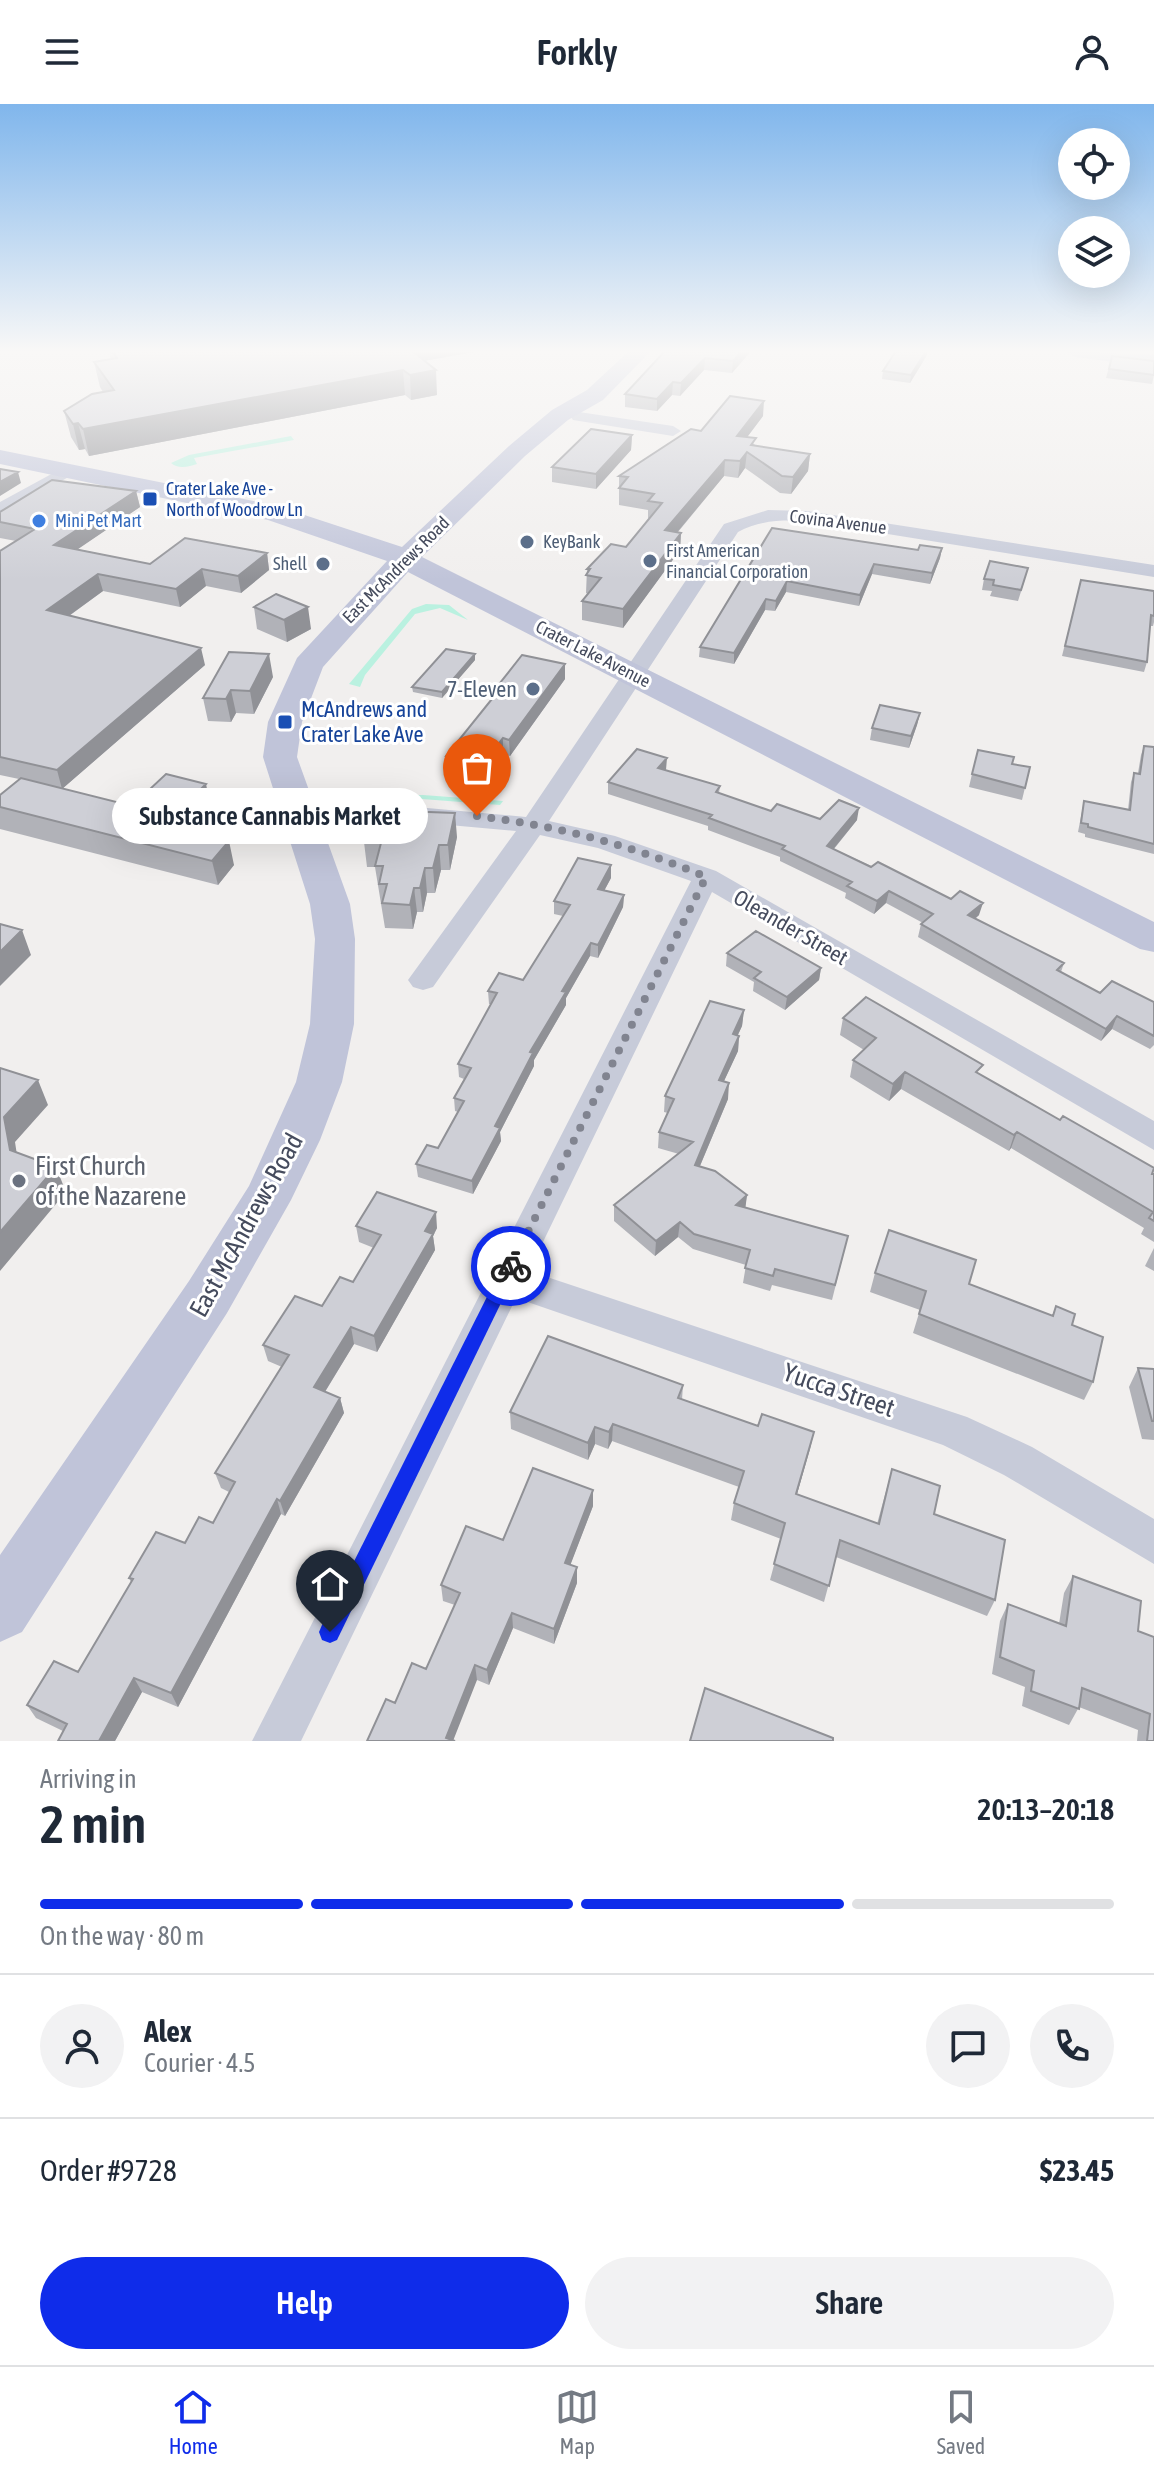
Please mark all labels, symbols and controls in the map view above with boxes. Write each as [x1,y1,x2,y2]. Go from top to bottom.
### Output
icon: menu [40,30,84,74]
icon: person [1070,30,1114,74]
text: Forkly [536,31,618,73]
map controls [1058,128,1130,288]
button: locate [1058,128,1130,200]
button: layers [1058,216,1130,288]
place label: Crater Lake Ave - North of Woodrow Ln [166,478,303,520]
marker: Crater Lake Ave - North of Woodrow Ln [141,490,159,508]
street label: Covina Avenue [788,505,888,538]
place label: Mini Pet Mart [55,510,142,531]
marker: Mini Pet Mart [30,512,48,530]
street label: East McAndrews Road [338,512,453,627]
place label: KeyBank [543,531,600,552]
marker: KeyBank [518,533,536,551]
place label: First American Financial Corporation [666,540,808,582]
marker: First American Financial Corporation [641,552,659,570]
place label: Shell [273,553,307,574]
marker: Shell [314,555,332,573]
street label: Crater Lake Avenue [532,616,654,691]
place label: 7-Eleven [447,676,517,702]
marker: 7-Eleven [524,680,542,698]
place label: McAndrews and Crater Lake Ave [301,696,427,747]
marker: McAndrews and Crater Lake Ave [276,713,294,731]
pin [443,734,511,816]
icon: bag [455,746,499,790]
callout: Substance Cannabis Market [113,788,429,844]
text: Substance Cannabis Market [139,801,401,831]
street label: Oleander Street [729,884,853,970]
street label: East McAndrews Road [183,1128,309,1322]
place label: First Church of the Nazarene [35,1151,186,1211]
marker: First Church of the Nazarene [10,1172,28,1190]
courier [471,1226,551,1306]
icon: bike [489,1244,533,1288]
street label: Yucca Street [779,1357,899,1423]
pin [296,1550,364,1632]
icon: home [308,1562,352,1606]
text: Arriving in [40,1764,137,1794]
text: 20:13–20:18 [977,1792,1114,1826]
text: 2 min [40,1794,146,1854]
text: On the way · 80 m [40,1921,204,1951]
button: person [40,2004,124,2088]
button: chat [926,2004,1010,2088]
button: phone [1030,2004,1114,2088]
text: Alex [144,2014,192,2048]
text: Courier · 4.5 [144,2048,255,2078]
text: Order #9728 [40,2153,177,2187]
text: $23.45 [1040,2153,1114,2187]
button: Help [40,2257,569,2349]
button: Share [585,2257,1114,2349]
tab: Home [169,2385,218,2459]
tab: Map [555,2385,599,2459]
tab: Saved [937,2385,985,2459]

